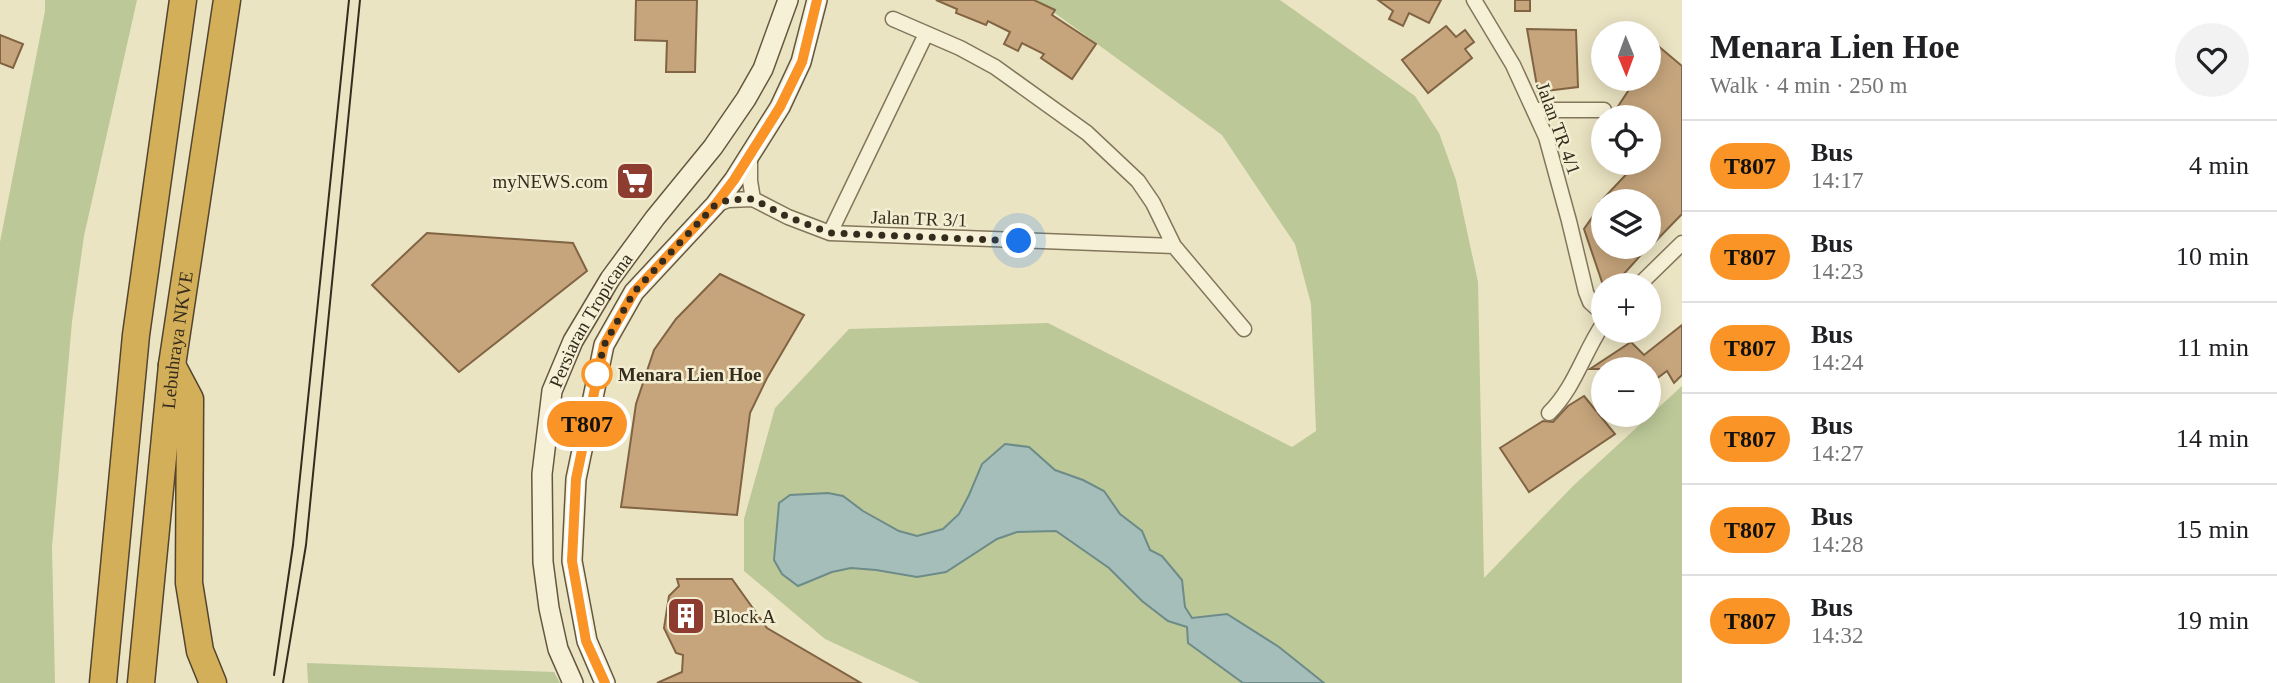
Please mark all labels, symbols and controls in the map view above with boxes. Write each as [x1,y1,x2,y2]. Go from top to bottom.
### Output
north arrow [1591,21,1661,91]
map controls [1591,21,1661,427]
button: heart [2175,23,2249,97]
text: Menara Lien Hoe [1710,29,1959,65]
text: Walk · 4 min · 250 m [1710,73,1907,98]
street label: Jalan TR 4/1 [1532,79,1585,177]
button: locate [1591,105,1661,175]
text: Bus [1811,138,1853,167]
text: 4 min [2189,151,2249,180]
text: T807 [1724,153,1776,179]
supermarket icon: myNEWS.com [614,160,656,202]
text: 14:17 [1811,168,1863,193]
place label: myNEWS.com [492,171,608,192]
button: layers [1591,189,1661,259]
street label: Jalan TR 3/1 [870,206,968,231]
your location [1001,223,1036,258]
text: Bus [1811,229,1853,258]
text: 10 min [2176,242,2249,271]
text: T807 [1724,244,1776,270]
street label: Persiaran Tropicana [545,248,637,391]
text: 14:23 [1811,259,1863,284]
street label: Lebuhraya NKVE [158,270,197,410]
button: + [1591,273,1661,343]
text: Bus [1811,320,1853,349]
text: 11 min [2177,333,2249,362]
text: T807 [1724,335,1776,361]
text: 14:24 [1811,350,1863,375]
button: − [1591,357,1661,427]
marker: Menara Lien Hoe [582,359,612,389]
place label: Menara Lien Hoe [618,364,762,385]
line badge: T807 [538,401,636,447]
text: T807 [561,411,613,437]
text: Bus [1811,411,1853,440]
text: 14 min [2176,424,2249,453]
text: T807 [1724,426,1776,452]
text: 14:27 [1811,441,1863,466]
text: Bus [1811,502,1853,531]
text: 15 min [2176,515,2249,544]
text: T807 [1724,517,1776,543]
text: 14:28 [1811,532,1863,557]
text: Bus [1811,593,1853,622]
building icon: Block A [665,595,707,637]
place label: Block A [713,606,776,627]
text: 19 min [2176,606,2249,635]
text: T807 [1724,608,1776,634]
text: 14:32 [1811,623,1863,648]

